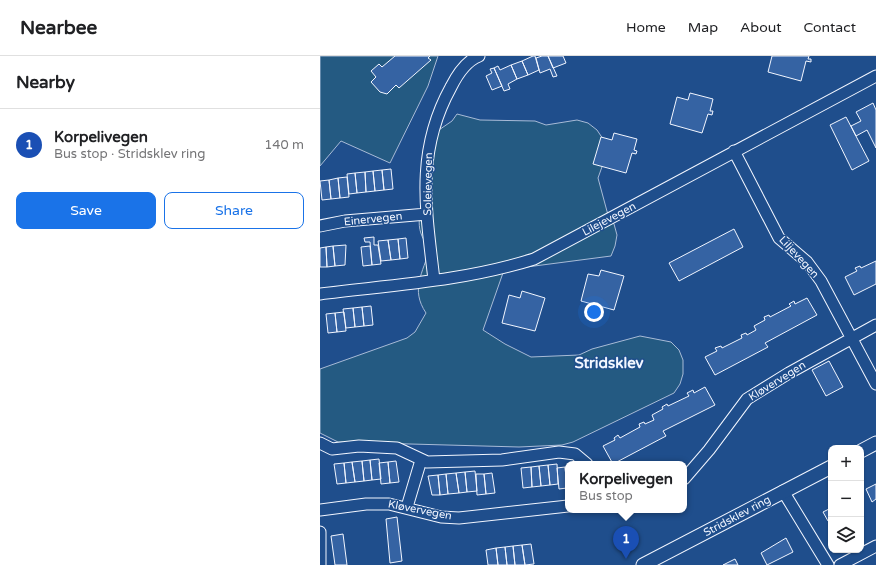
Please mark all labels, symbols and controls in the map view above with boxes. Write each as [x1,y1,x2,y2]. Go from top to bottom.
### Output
text: Nearbee [20,17,97,39]
text: Home [626,19,666,36]
text: Map [688,19,718,36]
text: About [740,19,782,36]
text: Contact [804,19,856,36]
text: Nearby [16,72,75,93]
text: Korpelivegen [54,128,148,146]
text: 1 [25,137,33,153]
text: 140 m [264,137,304,153]
text: Bus stop · Stridsklev ring [54,146,205,162]
street label: Soleievegen [421,152,435,216]
button: Save [16,192,156,229]
button: Share [164,192,304,229]
street label: Lilejevegen [580,199,638,239]
street label: Einervegen [343,209,403,229]
street label: Liljevegen [776,233,822,281]
your location [584,302,604,322]
district label: Stridsklev [574,354,644,372]
street label: Kløvervegen [746,358,808,404]
map controls [828,445,864,553]
button: + [828,445,864,481]
popup [565,461,687,513]
text: Korpelivegen [579,470,673,488]
button: − [828,481,864,517]
text: Bus stop [579,488,633,504]
street label: Stridsklev ring [701,493,773,539]
street label: Kløvervegen [387,497,453,523]
button: layers [828,517,864,553]
pin: 1 [613,526,639,559]

